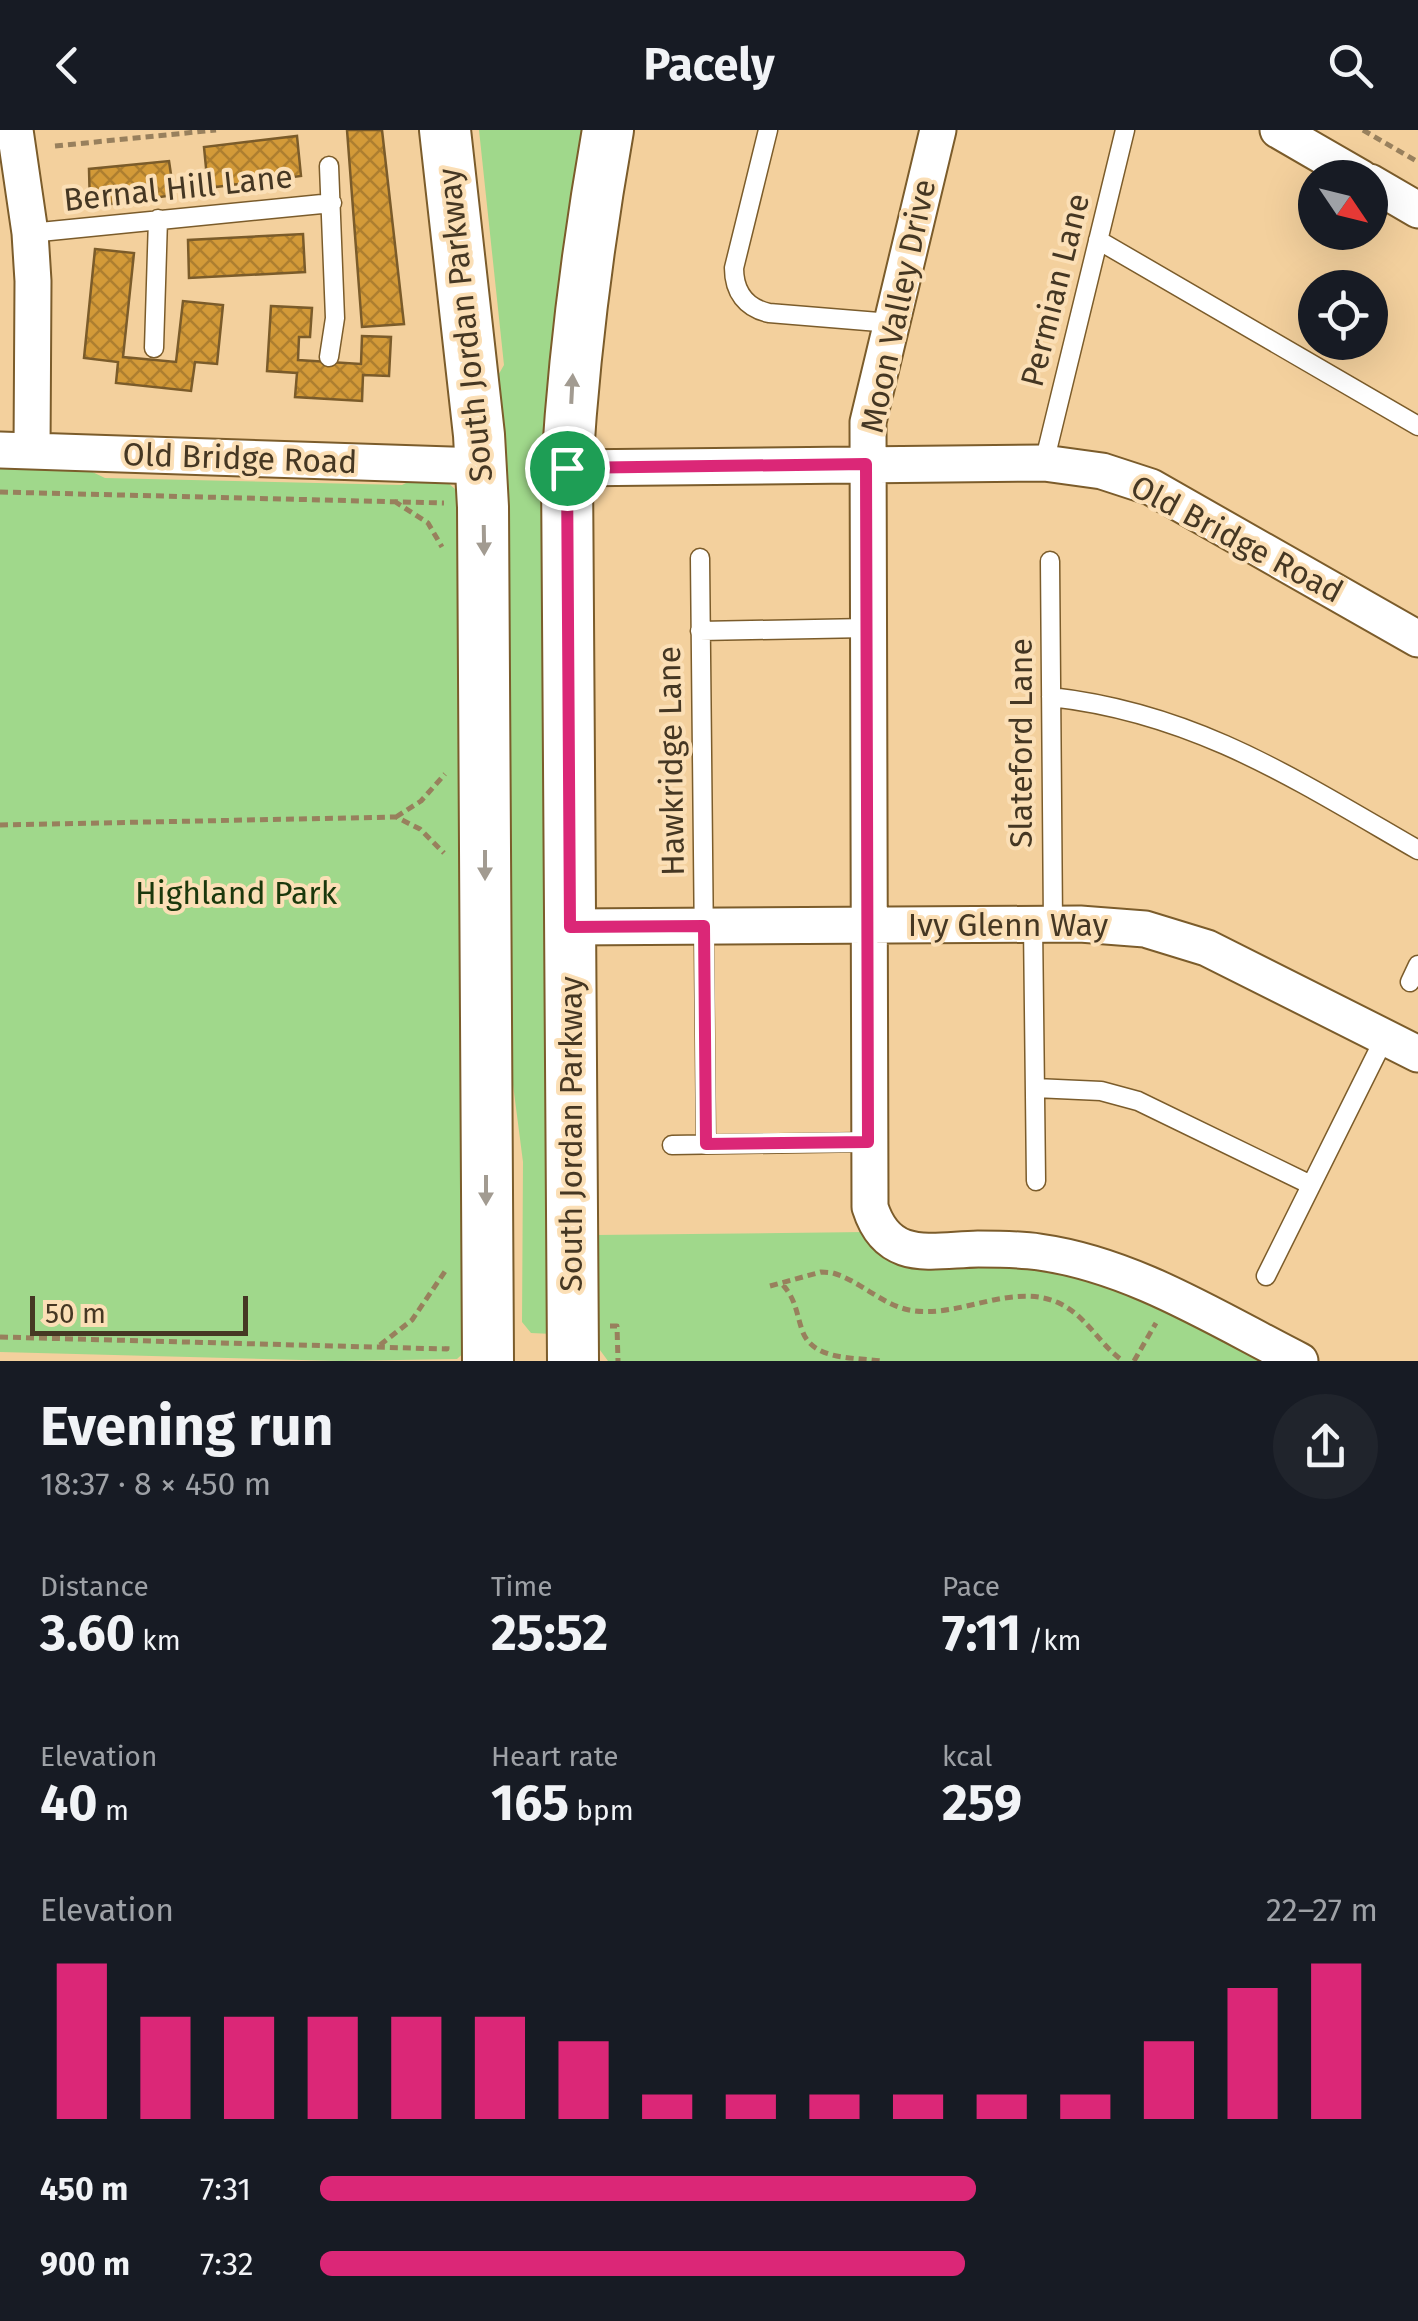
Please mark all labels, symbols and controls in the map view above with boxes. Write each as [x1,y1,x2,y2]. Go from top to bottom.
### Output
icon: back [40,38,95,93]
text: Pacely [643,38,775,92]
icon: search [1323,38,1378,93]
street label: Bernal Hill Lane [62,157,294,219]
north arrow [1298,160,1388,250]
map controls [1298,160,1388,360]
street label: South Jordan Parkway [430,166,500,484]
street label: Moon Valley Drive [853,176,943,436]
street label: Permian Lane [1013,189,1097,391]
button: locate [1298,270,1388,360]
one-way arrow [564,372,580,404]
pin [525,426,610,511]
street label: Old Bridge Road [122,435,358,481]
icon: arrive [540,441,595,496]
street label: Old Bridge Road [1124,467,1350,611]
one-way arrow [476,525,492,557]
street label: Slateford Lane [1002,638,1040,848]
street label: Hawkridge Lane [650,646,692,876]
one-way arrow [477,850,493,882]
park label: Highland Park [135,874,338,912]
street label: Ivy Glenn Way [908,906,1108,944]
street label: South Jordan Parkway [552,976,590,1292]
one-way arrow [479,1175,495,1207]
scale bar [30,1291,248,1336]
text: 50 m [45,1297,106,1330]
text: Evening run [40,1394,334,1460]
button: share [1273,1394,1378,1499]
text: 18:37 · 8 × 450 m [40,1465,271,1503]
text: Distance [40,1570,149,1603]
text: Time [491,1570,553,1603]
text: Pace [942,1570,1000,1603]
text: 3.60 [40,1603,135,1663]
text: 25:52 [491,1603,608,1663]
text: 7:11 [942,1603,1021,1663]
text: km [135,1624,181,1657]
text: /km [1021,1624,1082,1657]
text: Elevation [40,1740,157,1773]
text: Heart rate [491,1740,619,1773]
text: kcal [942,1740,992,1773]
text: 40 [40,1773,98,1833]
text: 165 [491,1773,569,1833]
text: 259 [942,1773,1022,1833]
text: m [98,1794,129,1827]
text: bpm [569,1794,634,1827]
text: Elevation [40,1891,174,1929]
text: 22–27 m [1266,1891,1378,1929]
text: 450 m [40,2170,128,2208]
text: 7:31 [200,2170,251,2208]
text: 900 m [40,2245,130,2283]
text: 7:32 [200,2245,254,2283]

